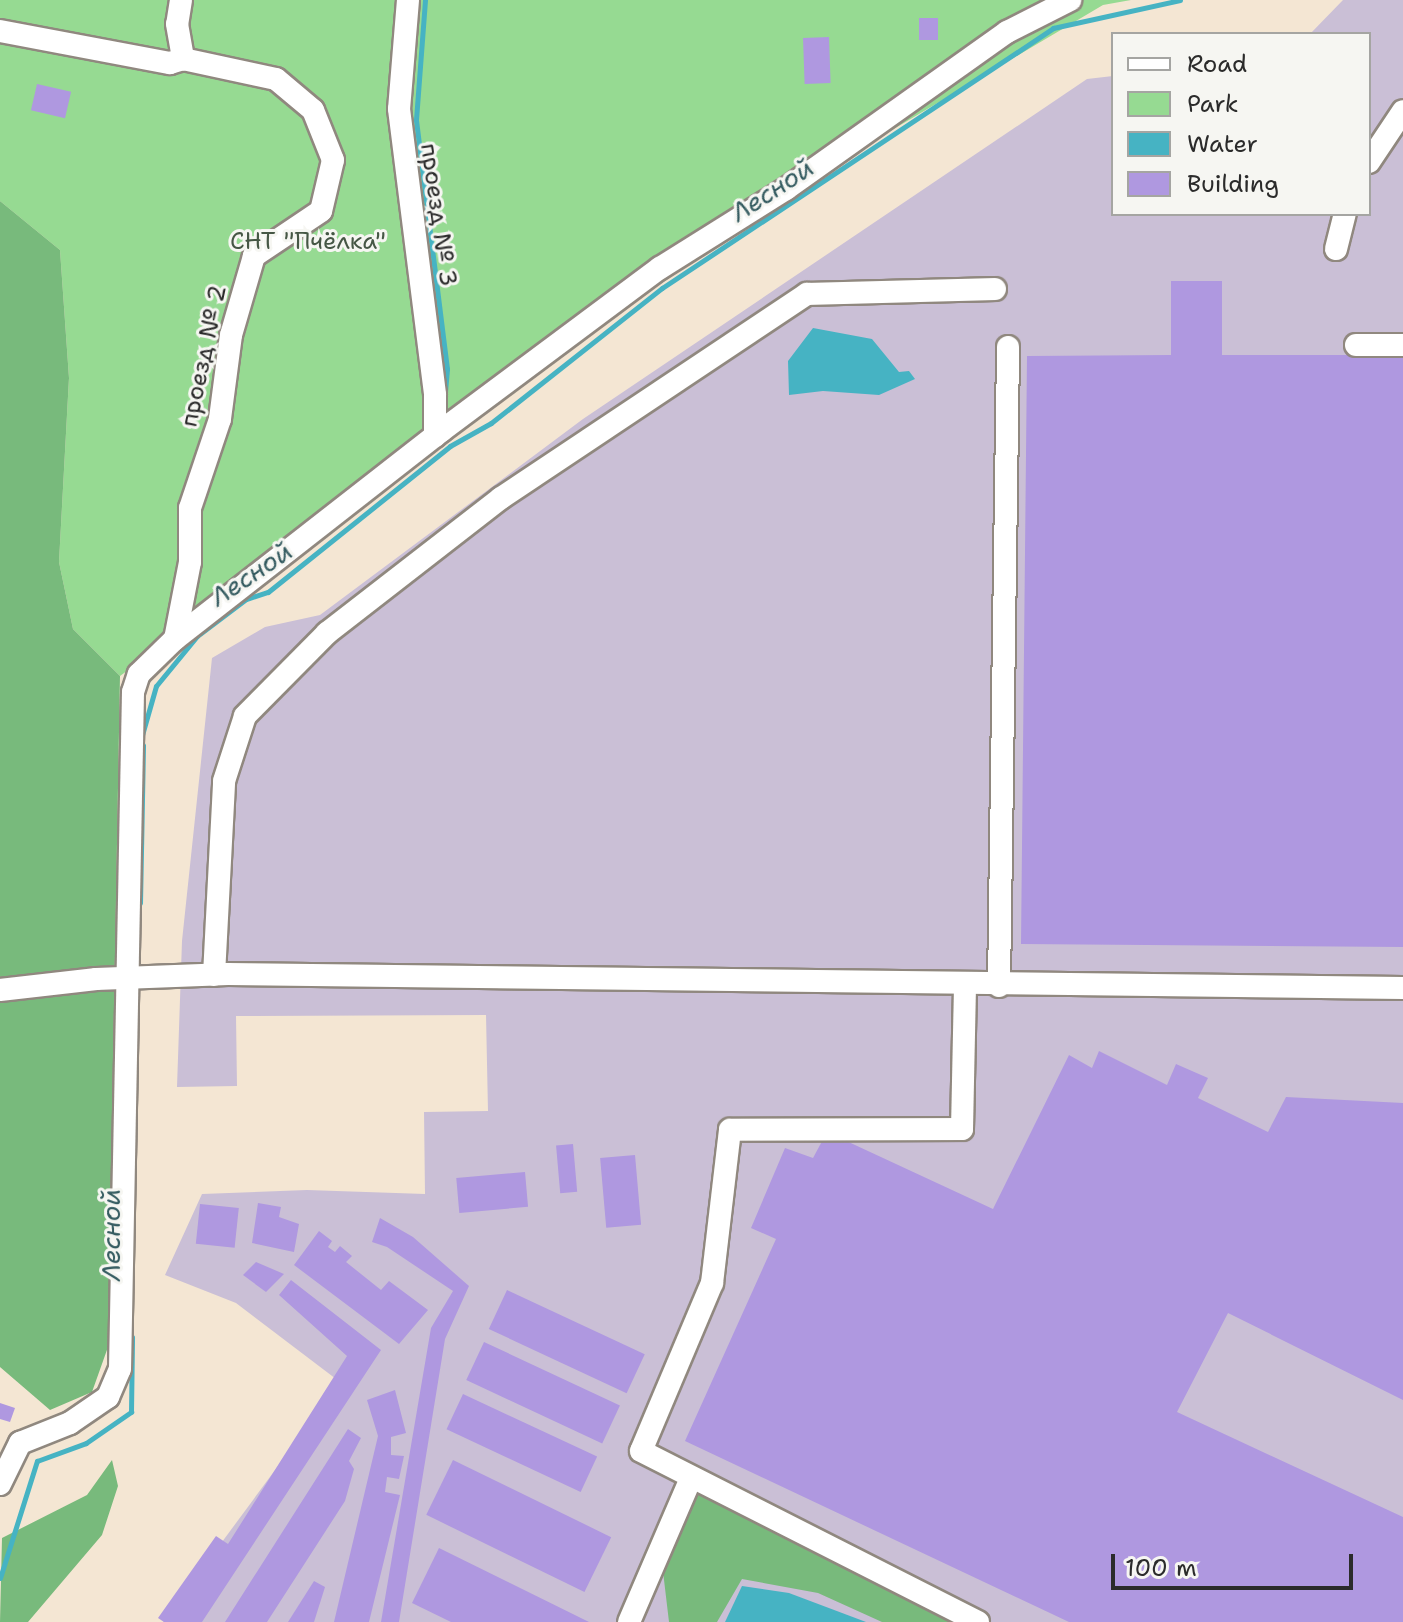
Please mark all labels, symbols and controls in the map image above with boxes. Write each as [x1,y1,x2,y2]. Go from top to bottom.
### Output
legend [1111,32,1371,216]
text: Road [1187,48,1247,80]
text: Park [1187,88,1239,120]
text: Water [1187,128,1258,160]
street label: проезд № 3 [414,142,462,288]
water label: Лесной [725,152,819,228]
text: Building [1187,168,1279,200]
park label: СНТ "Пчёлка" [230,228,386,256]
street label: проезд № 2 [175,282,233,430]
water label: Лесной [204,535,298,613]
water label: Лесной [95,1189,127,1281]
scale bar [1115,1538,1357,1588]
text: 100 m [1125,1552,1197,1584]

